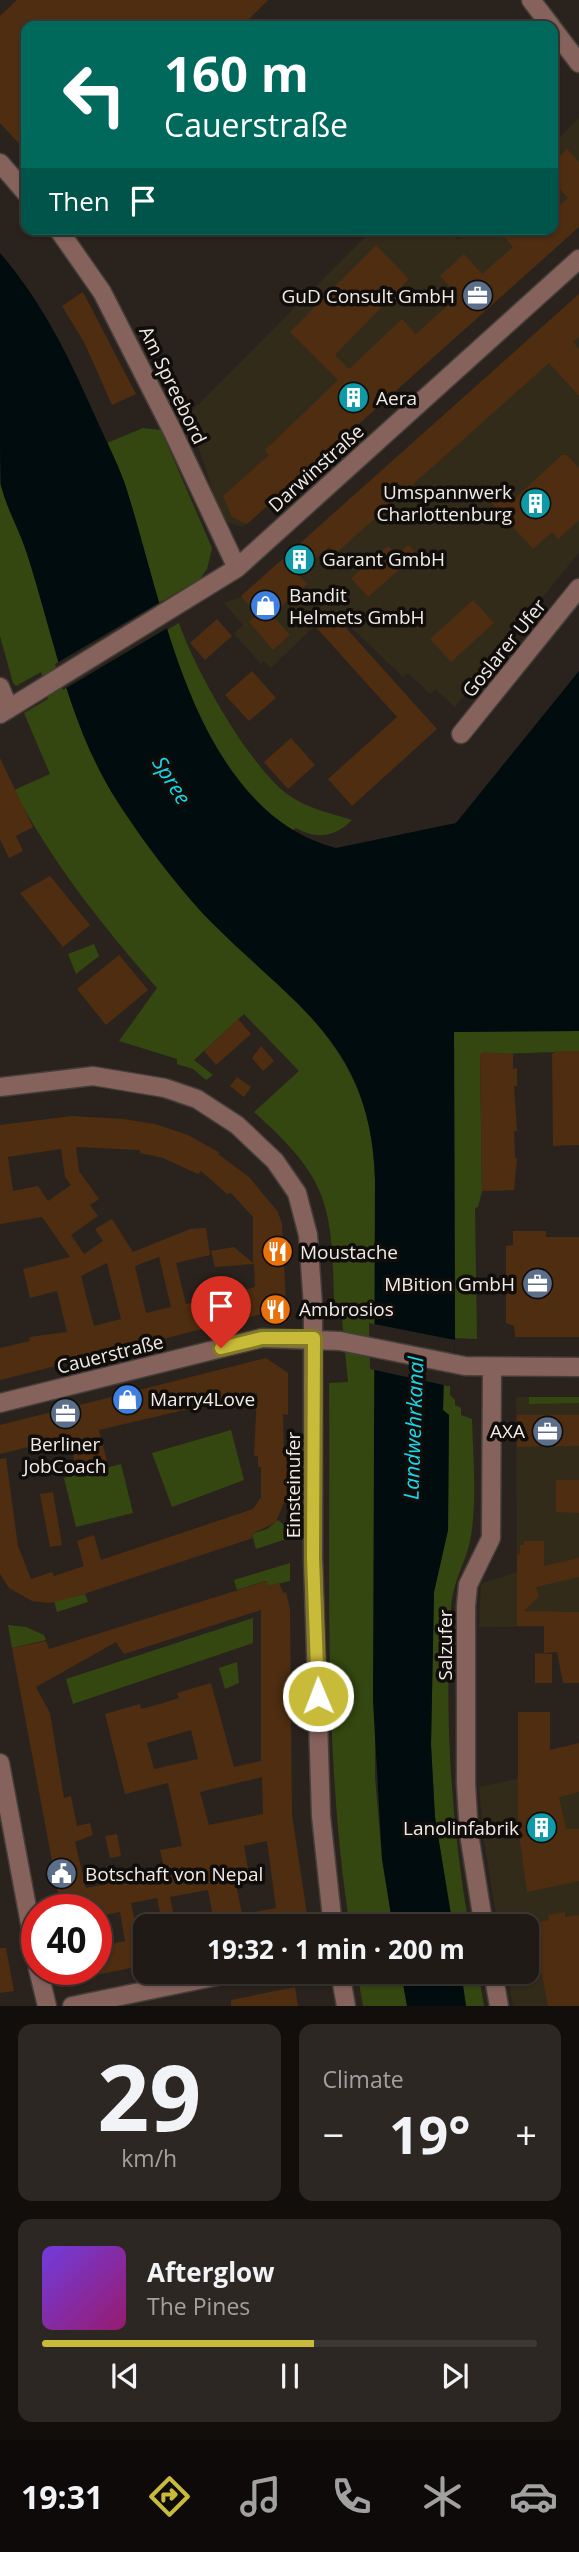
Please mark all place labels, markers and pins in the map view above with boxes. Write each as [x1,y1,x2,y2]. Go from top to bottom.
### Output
office icon: GuD Consult GmbH [461,279,495,313]
place label: GuD Consult GmbH [282,283,455,309]
building icon: Aera [336,381,370,415]
place label: Aera [376,385,417,411]
place label: Umspannwerk Charlottenburg [377,479,512,527]
building icon: Umspannwerk Charlottenburg [518,486,552,520]
building icon: Garant GmbH [282,542,316,576]
place label: Garant GmbH [322,546,445,572]
place label: Bandit Helmets GmbH [289,582,425,630]
shop icon: Bandit Helmets GmbH [249,589,283,623]
restaurant icon: Moustache [260,1235,294,1269]
place label: Moustache [300,1239,398,1265]
office icon: MBition GmbH [521,1267,555,1301]
place label: MBition GmbH [384,1271,515,1297]
pin [191,1276,251,1348]
restaurant icon: Ambrosios [259,1292,293,1326]
place label: Ambrosios [299,1296,394,1322]
shop icon: Marry4Love [110,1382,144,1416]
place label: Marry4Love [150,1386,255,1412]
office icon: Berliner JobCoach [48,1396,82,1430]
office icon: AXA [531,1414,565,1448]
place label: AXA [490,1418,525,1444]
place label: Berliner JobCoach [22,1431,106,1479]
building icon: Lanolinfabrik [525,1811,559,1845]
place label: Lanolinfabrik [403,1815,519,1841]
public building icon: Botschaft von Nepal [45,1857,79,1891]
place label: Botschaft von Nepal [85,1861,263,1887]

